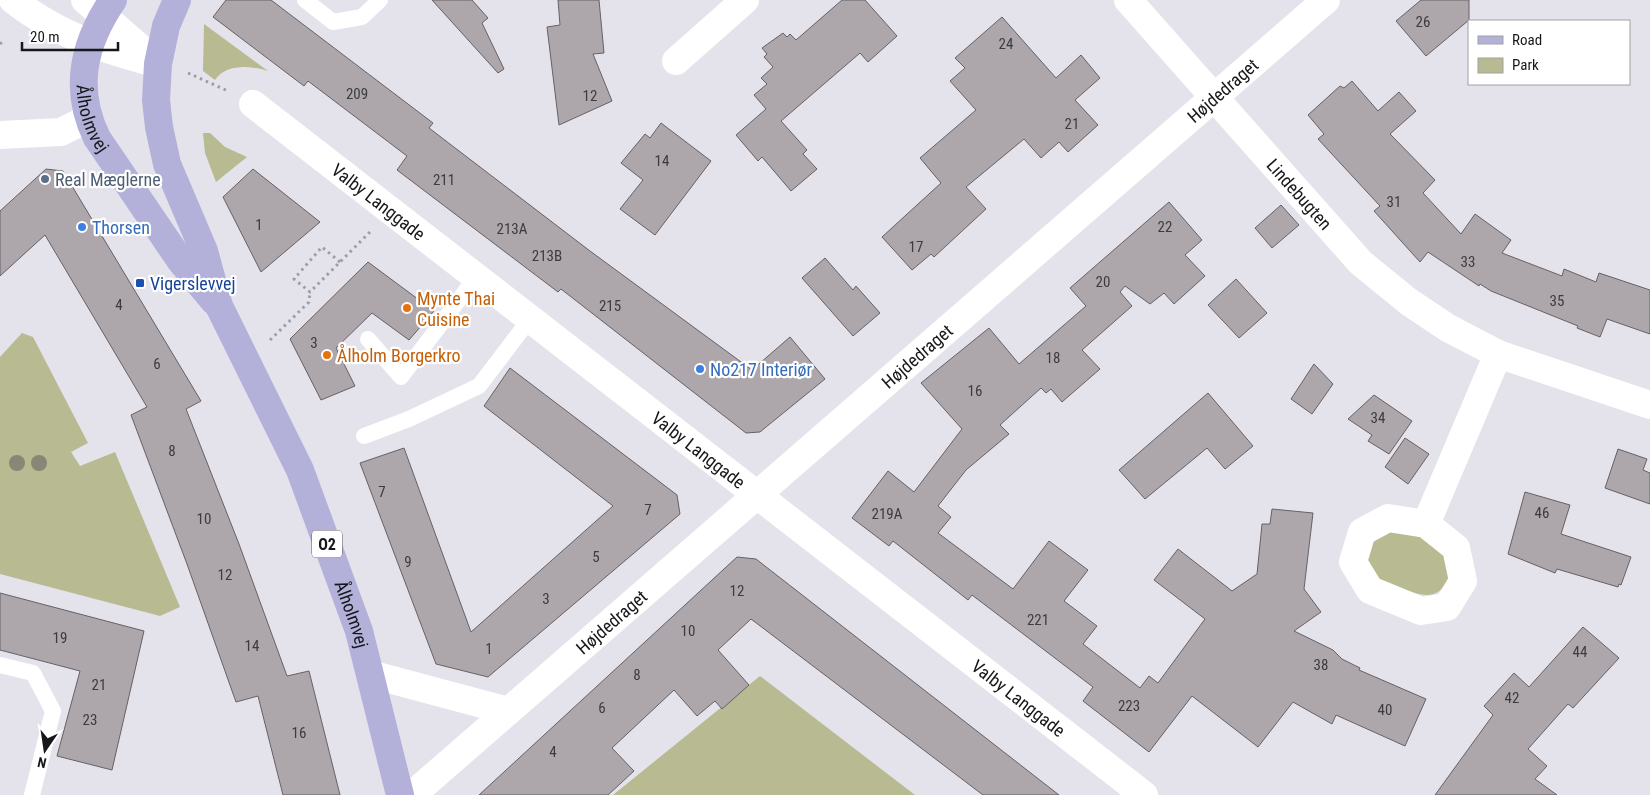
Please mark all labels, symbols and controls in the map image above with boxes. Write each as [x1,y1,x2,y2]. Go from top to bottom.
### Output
house number: 26 [1416,13,1430,31]
scale bar [22,20,119,52]
legend [1468,20,1630,85]
text: 20 m [30,28,60,46]
text: Road [1512,31,1542,49]
house number: 24 [999,35,1013,53]
street label: Højdedraget [1183,54,1262,127]
text: Park [1512,56,1539,74]
street label: Ålholmvej [73,84,114,156]
house number: 209 [346,85,368,103]
house number: 12 [583,87,597,105]
house number: 21 [1065,115,1079,133]
house number: 14 [655,152,669,170]
street label: Lindebugten [1263,154,1337,234]
street label: Valby Langgade [328,159,430,244]
place label: Real Mæglerne [55,169,161,190]
house number: 211 [433,171,455,189]
marker: Real Mæglerne [39,173,51,185]
house number: 31 [1387,193,1401,211]
house number: 1 [255,216,263,234]
place label: Thorsen [92,217,150,238]
house number: 22 [1158,218,1172,236]
house number: 213A [497,220,528,238]
marker: Thorsen [76,221,88,233]
house number: 17 [909,238,923,256]
house number: 213B [532,247,562,265]
house number: 33 [1461,253,1475,271]
place label: Vigerslevvej [150,273,235,294]
house number: 20 [1096,273,1110,291]
marker: Vigerslevvej [134,277,146,289]
place label: Mynte Thai Cuisine [417,288,495,330]
house number: 35 [1550,292,1564,310]
house number: 4 [115,296,123,314]
house number: 215 [599,297,621,315]
marker: Mynte Thai Cuisine [401,302,413,314]
street label: Højdedraget [877,319,956,392]
house number: 3 [310,334,318,352]
place label: Ålholm Borgerkro [337,344,461,366]
marker: Ålholm Borgerkro [321,349,333,361]
house number: 18 [1046,349,1060,367]
house number: 6 [153,355,161,373]
place label: No217 Interiør [710,359,813,380]
marker: No217 Interiør [694,363,706,375]
house number: 16 [968,382,982,400]
street label: Valby Langgade [648,407,750,492]
house number: 34 [1371,409,1385,427]
house number: 8 [168,442,176,460]
house number: 7 [378,483,386,501]
house number: 7 [644,501,652,519]
house number: 46 [1535,504,1549,522]
house number: 219A [872,505,903,523]
house number: 10 [197,510,211,528]
road number: O2 [312,530,342,558]
house number: 5 [592,548,600,566]
house number: 9 [404,553,412,571]
house number: 12 [218,566,232,584]
street label: Ålholmvej [331,577,373,650]
house number: 12 [730,582,744,600]
street label: Højdedraget [572,585,651,658]
house number: 3 [542,590,550,608]
house number: 221 [1027,611,1049,629]
house number: 10 [681,622,695,640]
house number: 19 [53,629,67,647]
house number: 14 [245,637,259,655]
house number: 1 [485,640,493,658]
house number: 44 [1573,643,1587,661]
street label: Valby Langgade [968,655,1070,741]
house number: 38 [1314,656,1328,674]
house number: 8 [633,666,641,684]
house number: 21 [92,676,106,694]
house number: 42 [1505,689,1519,707]
house number: 223 [1118,697,1140,715]
house number: 6 [598,699,606,717]
house number: 40 [1378,701,1392,719]
house number: 23 [83,711,97,729]
house number: 16 [292,724,306,742]
north arrow [20,725,70,775]
house number: 4 [549,743,557,761]
text: N [36,754,48,771]

